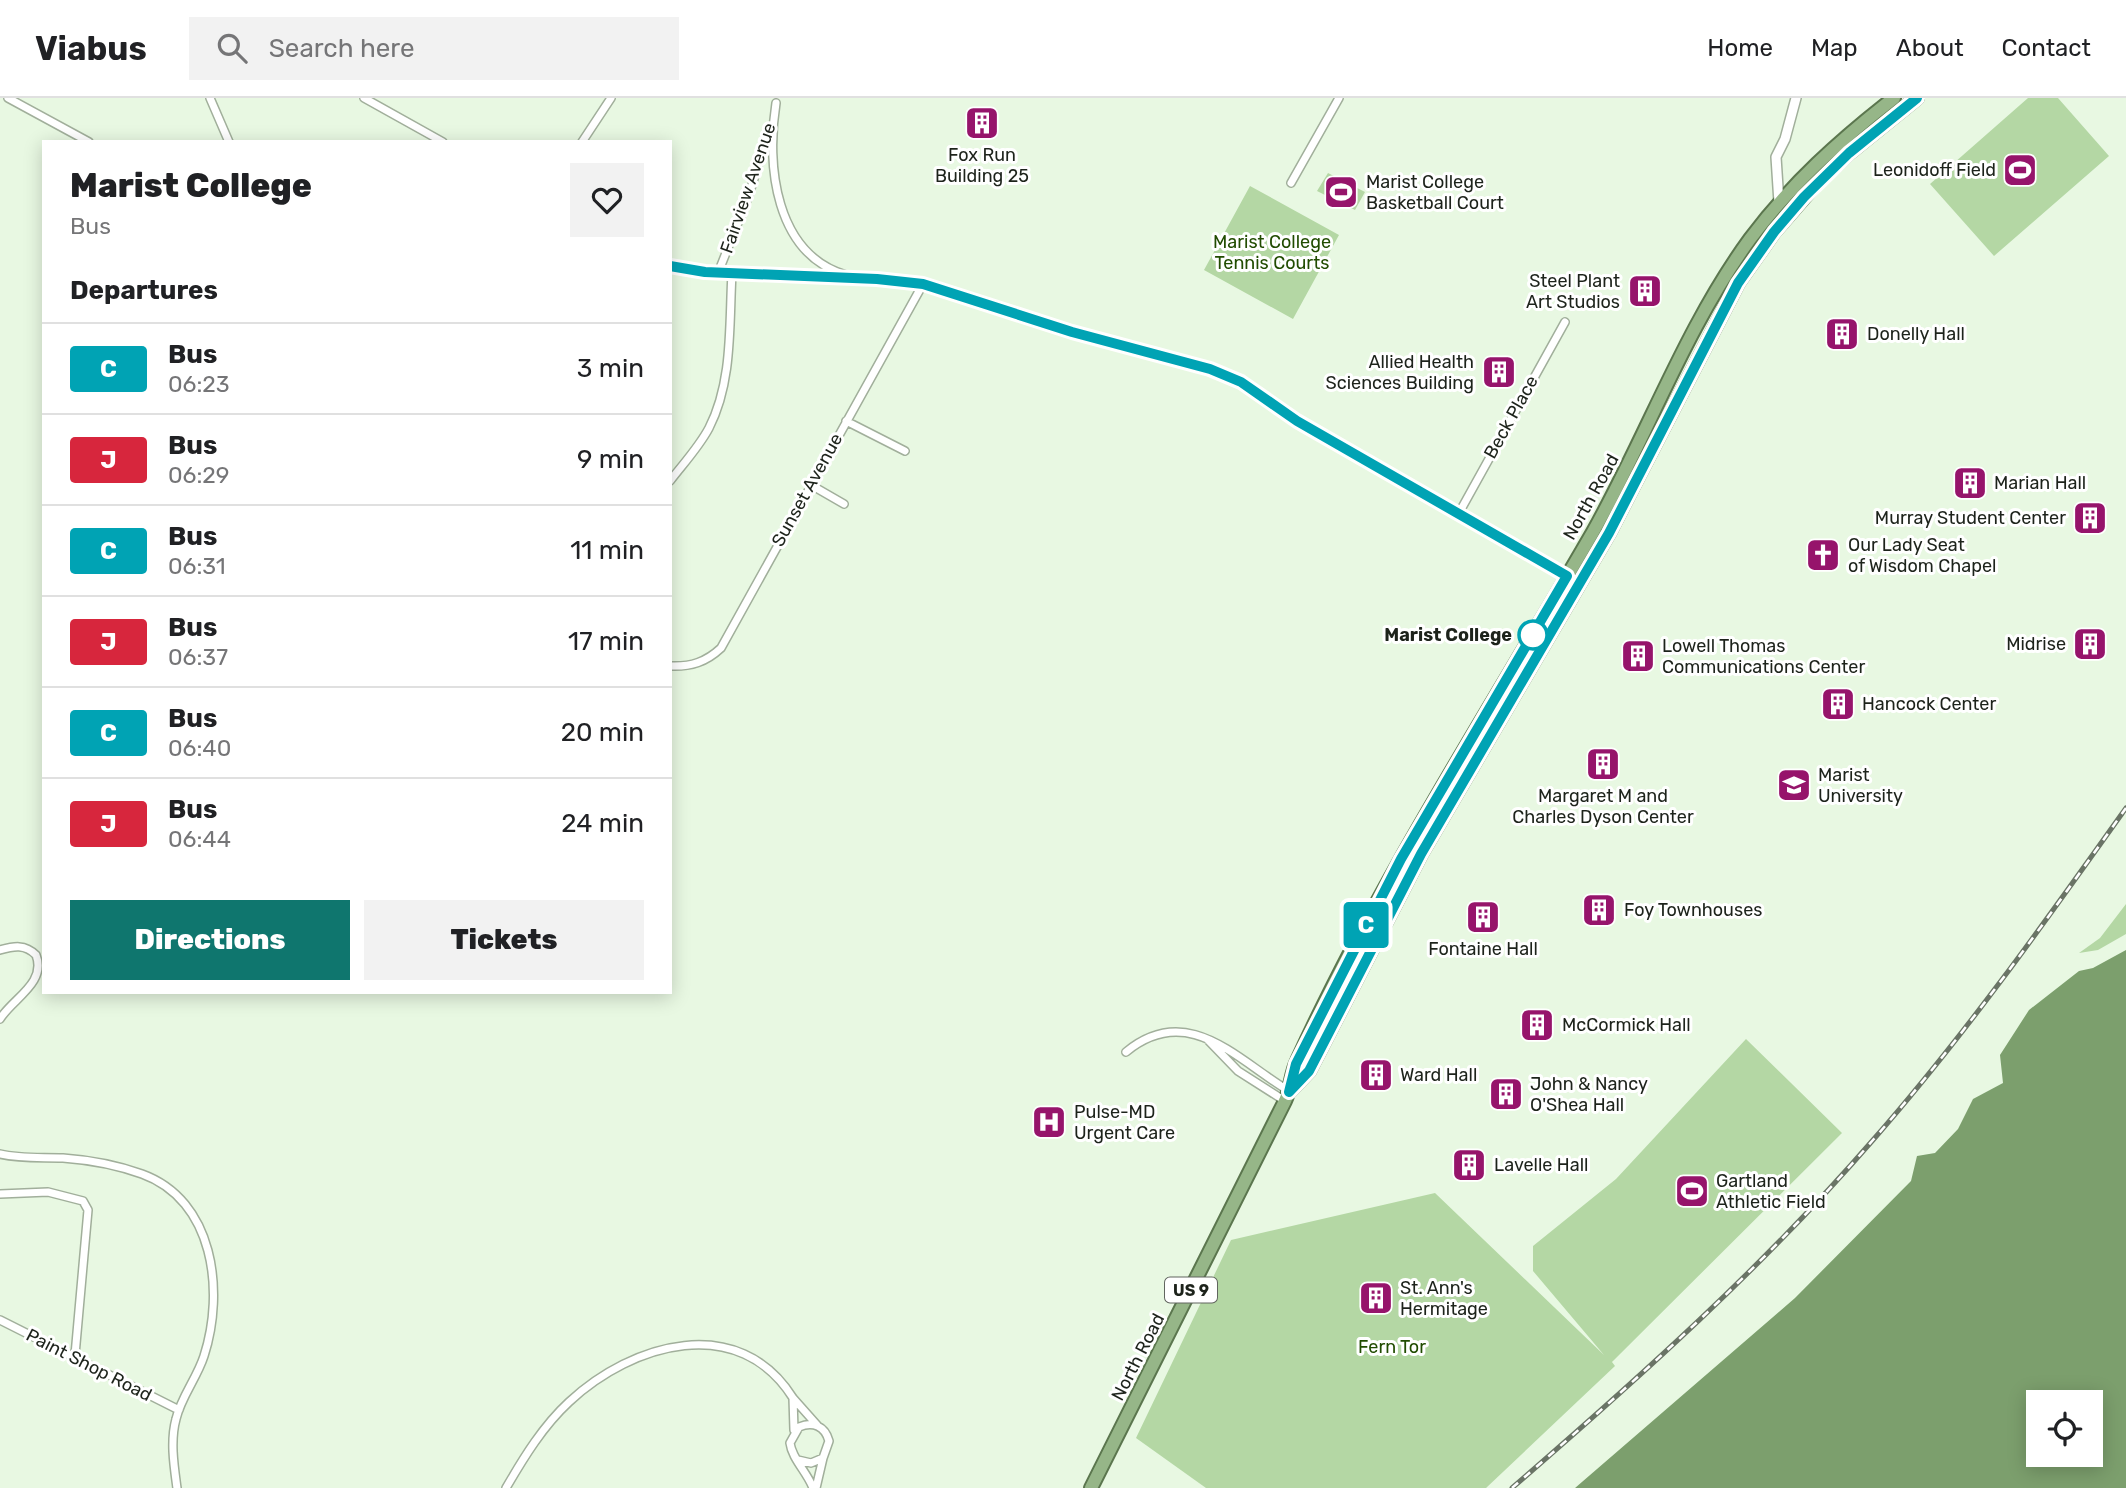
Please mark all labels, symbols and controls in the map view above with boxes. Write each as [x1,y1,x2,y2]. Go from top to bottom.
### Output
search box [189,17,679,80]
text: Viabus [35,29,147,68]
icon: search [213,29,251,67]
text: Search here [269,33,415,64]
text: Home [1707,34,1773,62]
text: Map [1811,34,1858,62]
text: About [1896,34,1964,62]
text: Contact [2002,34,2091,62]
building icon: Fox Run Building 25 [963,104,1001,142]
street label: Fairview Avenue [715,120,781,256]
place label: Fox Run Building 25 [935,144,1029,187]
sports icon: Leonidoff Field [2001,151,2039,189]
place label: Leonidoff Field [1873,159,1996,181]
button: heart [570,163,644,237]
text: Marist College [70,166,312,205]
place label: Marist College Basketball Court [1366,171,1504,214]
sports icon: Marist College Basketball Court [1322,173,1360,211]
text: Bus [70,212,111,240]
park label: Marist College Tennis Courts [1213,231,1331,274]
place label: Steel Plant Art Studios [1526,270,1620,313]
building icon: Steel Plant Art Studios [1626,272,1664,310]
text: Departures [70,275,218,306]
building icon: Donelly Hall [1823,315,1861,353]
place label: Donelly Hall [1867,323,1965,345]
text: Bus [168,339,217,370]
place label: Allied Health Sciences Building [1326,351,1474,394]
text: 3 min [577,353,644,384]
building icon: Allied Health Sciences Building [1480,353,1518,391]
text: C [100,355,117,383]
text: 06:23 [168,370,230,398]
street label: Beck Place [1479,372,1543,462]
street label: Sunset Avenue [767,429,847,551]
text: Bus [168,430,217,461]
text: 9 min [577,444,644,475]
text: J [100,446,117,474]
street label: North Road [1558,450,1624,544]
text: 06:29 [168,461,230,489]
building icon: Marian Hall [1951,464,1989,502]
place label: Marian Hall [1994,472,2086,494]
building icon: Murray Student Center [2071,499,2109,537]
place label: Murray Student Center [1875,507,2066,529]
text: Bus [168,521,217,552]
place label: Our Lady Seat of Wisdom Chapel [1848,534,1996,577]
text: 11 min [570,535,644,566]
church icon: Our Lady Seat of Wisdom Chapel [1804,536,1842,574]
text: C [100,537,117,565]
text: 06:31 [168,552,226,580]
text: Bus [168,612,217,643]
marker: Marist College [1518,620,1548,650]
place label: Marist College [1384,624,1512,646]
building icon: Midrise [2071,625,2109,663]
text: 17 min [568,626,644,657]
text: J [100,628,117,656]
place label: Midrise [2006,633,2066,655]
place label: Lowell Thomas Communications Center [1662,635,1865,678]
building icon: Lowell Thomas Communications Center [1619,637,1657,675]
text: 06:37 [168,643,228,671]
building icon: Hancock Center [1819,685,1857,723]
place label: Hancock Center [1862,693,1996,715]
text: Bus [168,703,217,734]
text: 20 min [561,717,644,748]
text: C [100,719,117,747]
text: 06:40 [168,734,231,762]
building icon: Margaret M and Charles Dyson Center [1584,745,1622,783]
place label: Marist University [1818,764,1903,807]
school or university icon: Marist University [1775,766,1813,804]
place label: Margaret M and Charles Dyson Center [1512,785,1694,828]
text: Bus [168,794,217,825]
text: 24 min [561,808,644,839]
text: J [100,810,117,838]
text: 06:44 [168,825,231,853]
building icon: Foy Townhouses [1580,891,1618,929]
building icon: Fontaine Hall [1464,898,1502,936]
place label: Foy Townhouses [1624,899,1762,921]
button: Directions [70,900,350,980]
button: Tickets [364,900,644,980]
line badge: C [1343,902,1389,948]
text: C [1358,911,1374,939]
place label: Fontaine Hall [1428,938,1538,960]
building icon: McCormick Hall [1518,1006,1556,1044]
place label: McCormick Hall [1562,1014,1691,1036]
building icon: Ward Hall [1357,1056,1395,1094]
place label: Ward Hall [1400,1064,1477,1086]
place label: John & Nancy O'Shea Hall [1530,1073,1648,1116]
building icon: John & Nancy O'Shea Hall [1487,1075,1525,1113]
place label: Pulse-MD Urgent Care [1074,1101,1175,1144]
hospital icon: Pulse-MD Urgent Care [1030,1103,1068,1141]
building icon: Lavelle Hall [1450,1146,1488,1184]
place label: Lavelle Hall [1494,1154,1588,1176]
place label: Gartland Athletic Field [1716,1170,1826,1213]
sports icon: Gartland Athletic Field [1673,1172,1711,1210]
place label: St. Ann's Hermitage [1400,1277,1488,1320]
road number: US 9 [1165,1278,1217,1302]
building icon: St. Ann's Hermitage [1357,1279,1395,1317]
street label: North Road [1107,1310,1169,1404]
street label: Paint Shop Road [22,1324,156,1406]
park label: Fern Tor [1358,1336,1426,1358]
map controls [2026,1390,2103,1467]
button: locate [2026,1390,2103,1467]

